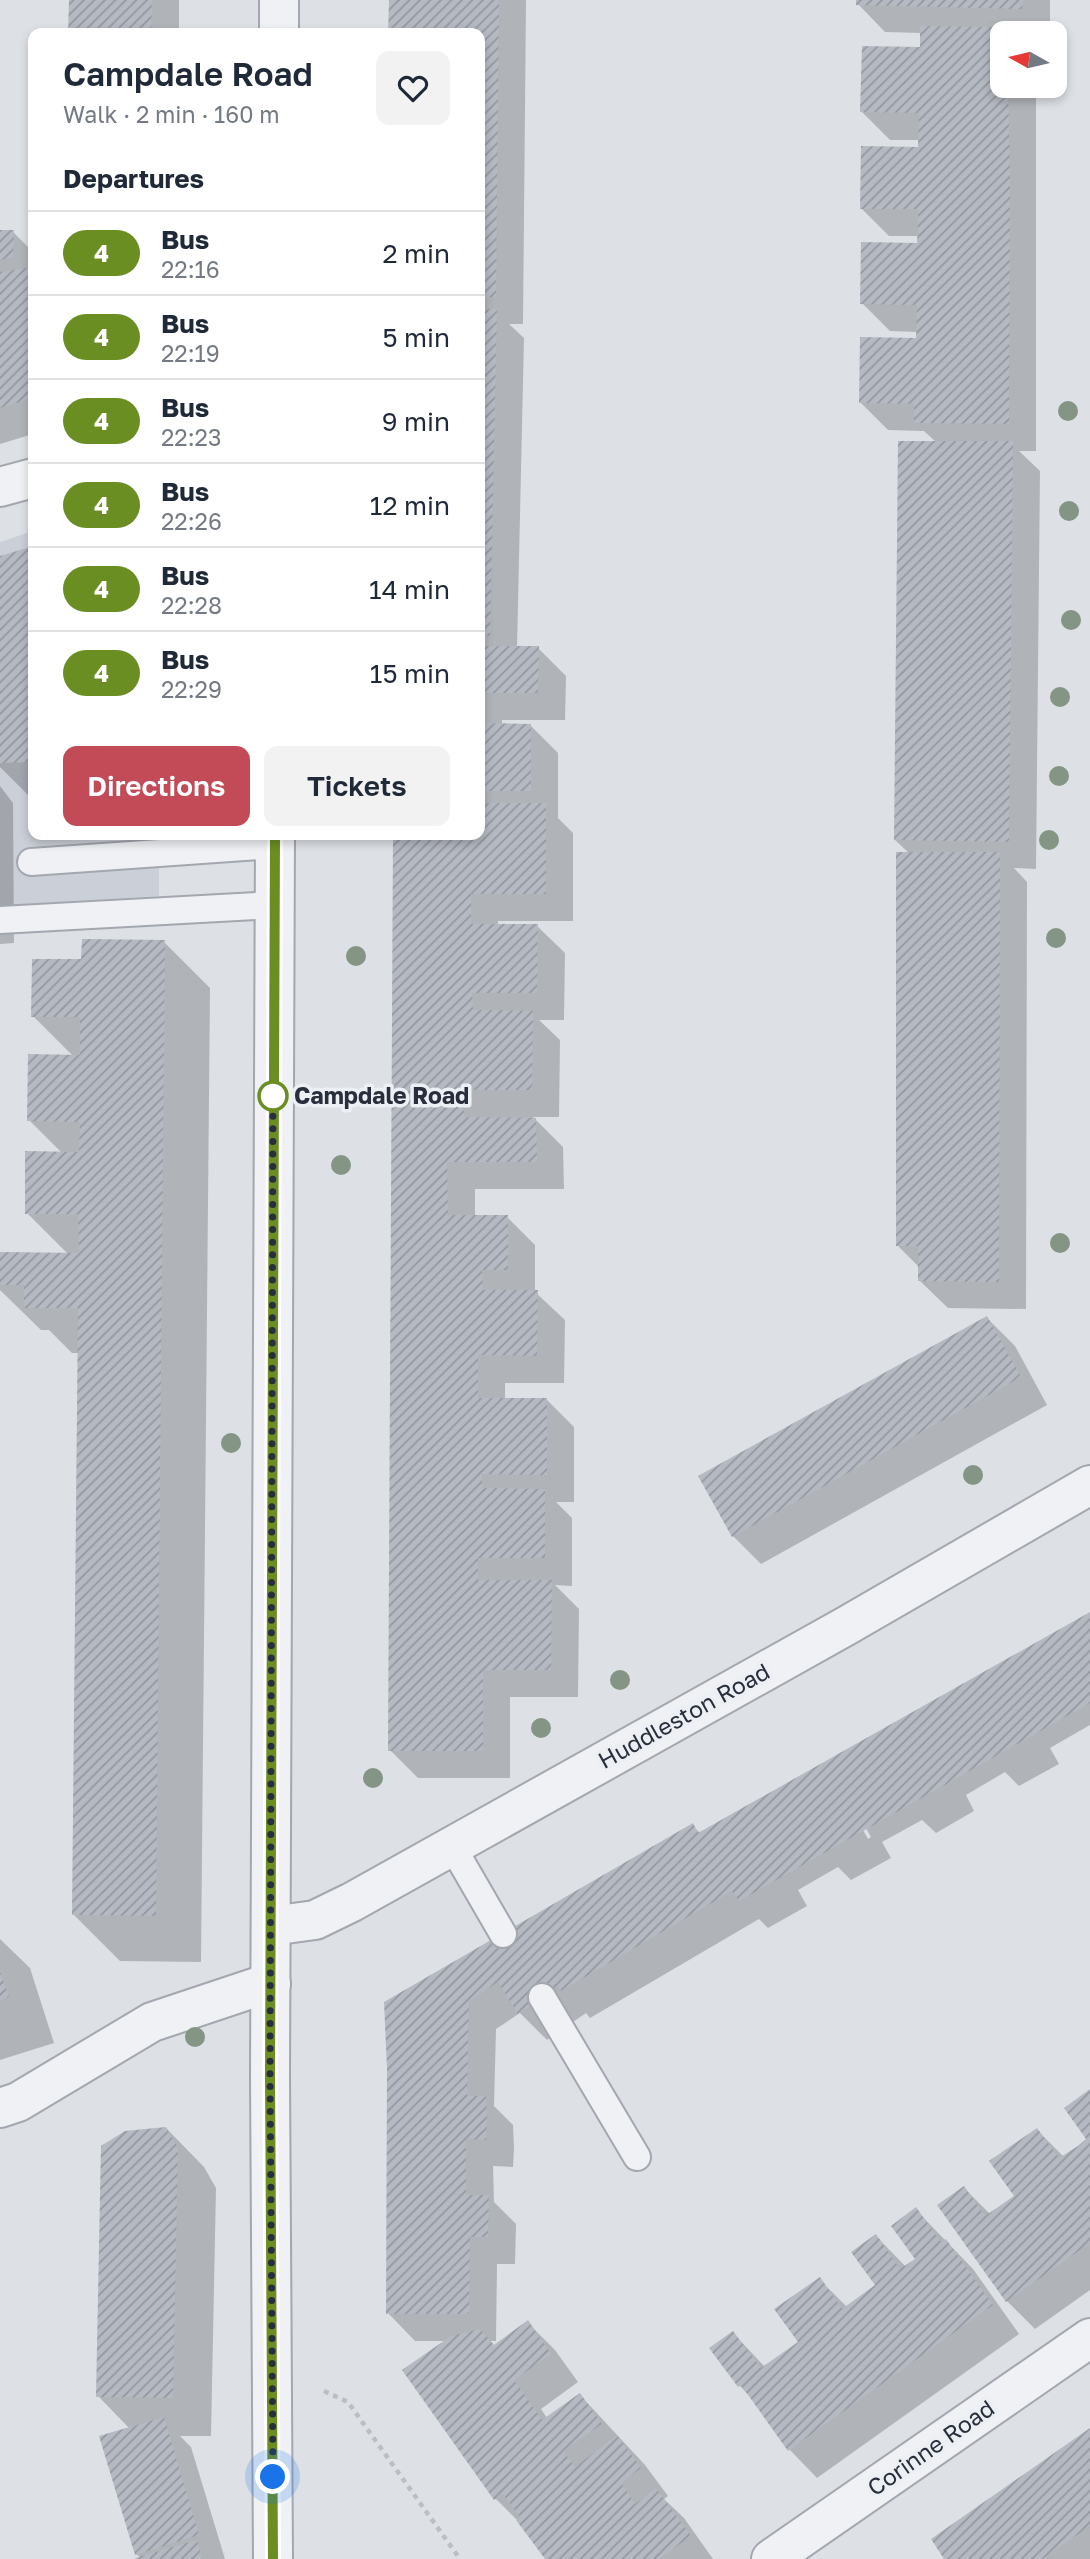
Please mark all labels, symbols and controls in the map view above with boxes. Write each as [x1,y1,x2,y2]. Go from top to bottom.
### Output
north arrow [990,21,1068,98]
map controls [990,21,1067,98]
button: heart [376,51,450,125]
text: Campdale Road [63,54,313,93]
text: Walk · 2 min · 160 m [63,100,280,128]
text: Departures [63,163,204,194]
text: Bus [161,224,209,255]
text: 4 [94,238,109,267]
text: 2 min [382,238,450,269]
text: 22:16 [161,255,220,283]
text: Bus [161,308,209,339]
text: 4 [94,322,109,351]
text: 5 min [382,322,450,353]
text: 22:19 [161,339,220,367]
text: Bus [161,392,209,423]
text: 4 [94,406,109,435]
text: 9 min [382,406,450,437]
text: 22:23 [161,423,221,451]
text: Bus [161,476,209,507]
text: 4 [94,490,109,519]
text: 12 min [370,490,450,521]
text: 22:26 [161,507,222,535]
text: Bus [161,560,209,591]
text: 4 [94,574,109,603]
text: 14 min [369,574,450,605]
text: 22:28 [161,591,222,619]
text: Bus [161,644,209,675]
text: 4 [94,658,109,687]
text: 15 min [370,658,450,689]
text: 22:29 [161,675,222,703]
button: Directions [63,746,250,826]
button: Tickets [264,746,450,826]
marker: Campdale Road [258,1081,288,1111]
place label: Campdale Road [294,1081,469,1109]
street label: Huddleston Road [593,1656,774,1774]
street label: Corinne Road [862,2393,999,2501]
your location [255,2459,290,2494]

